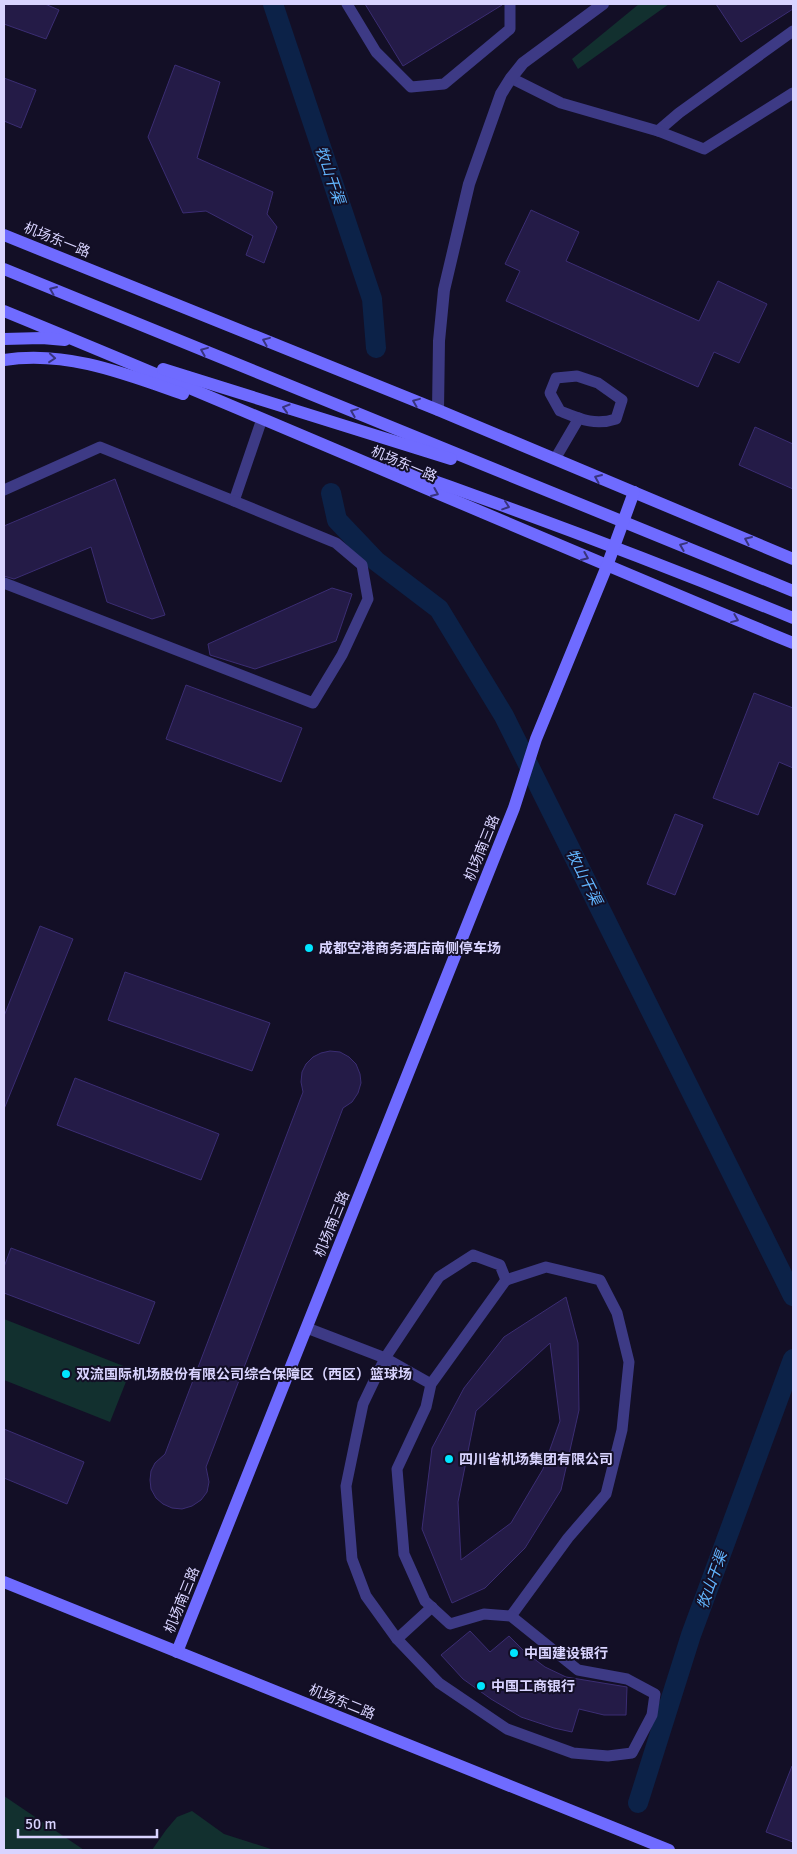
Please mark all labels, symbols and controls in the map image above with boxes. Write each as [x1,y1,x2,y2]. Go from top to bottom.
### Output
water label: 牧山干渠 [312,144,349,208]
street label: 机场东一路 [21,219,93,261]
one-way arrow [49,285,58,296]
one-way arrow [262,336,270,346]
one-way arrow [200,347,209,357]
one-way arrow [49,353,57,364]
one-way arrow [412,397,421,408]
one-way arrow [282,404,290,414]
one-way arrow [350,408,359,418]
street label: 机场东一路 [368,443,440,485]
one-way arrow [595,473,603,483]
one-way arrow [431,488,439,498]
one-way arrow [501,500,510,510]
one-way arrow [744,536,753,547]
one-way arrow [679,542,688,552]
one-way arrow [580,550,589,561]
one-way arrow [730,613,739,624]
street label: 机场南三路 [461,812,503,884]
water label: 牧山干渠 [562,846,607,910]
place label: 成都空港商务酒店南侧停车场 [319,940,501,957]
marker: 成都空港商务酒店南侧停车场 [303,942,315,954]
street label: 机场南三路 [311,1188,353,1260]
place label: 双流国际机场股份有限公司综合保障区（西区）篮球场 [76,1366,412,1383]
marker: 双流国际机场股份有限公司综合保障区（西区）篮球场 [60,1368,72,1380]
place label: 四川省机场集团有限公司 [459,1451,613,1468]
marker: 四川省机场集团有限公司 [443,1453,455,1465]
water label: 牧山干渠 [693,1547,731,1611]
street label: 机场南三路 [161,1564,203,1636]
place label: 中国建设银行 [524,1645,608,1662]
marker: 中国建设银行 [508,1647,520,1659]
place label: 中国工商银行 [491,1678,575,1695]
marker: 中国工商银行 [475,1680,487,1692]
street label: 机场东二路 [306,1681,378,1723]
scale bar [18,1806,156,1838]
text: 50 m [25,1815,56,1833]

